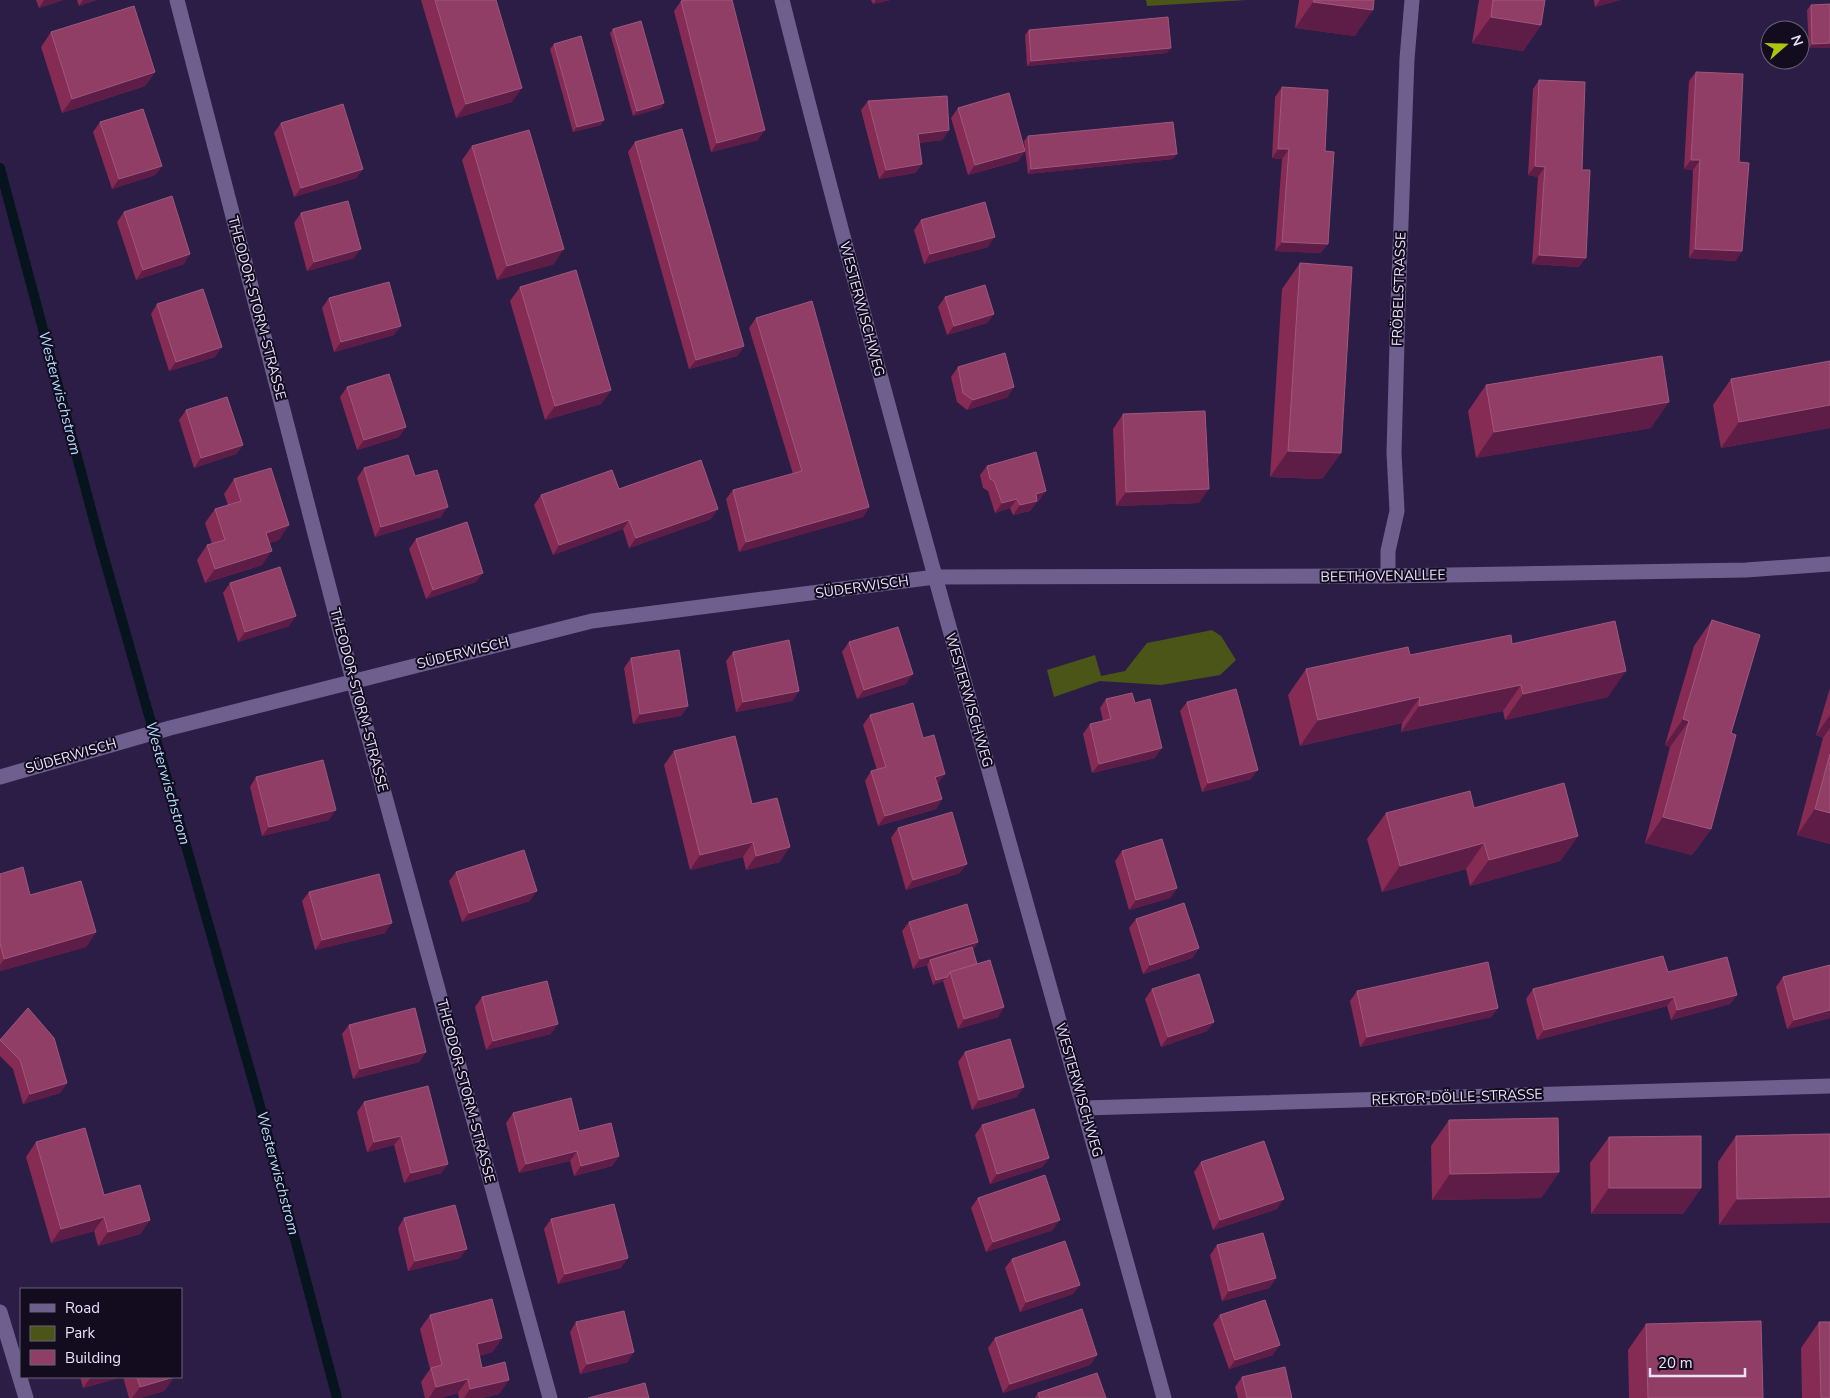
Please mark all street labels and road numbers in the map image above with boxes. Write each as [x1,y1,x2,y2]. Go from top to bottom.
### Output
street label: THEODOR-STORM-STRASSE [223,214,291,402]
street label: FRÖBELSTRASSE [1388,232,1410,346]
street label: WESTERWISCHWEG [835,239,889,379]
street label: BEETHOVENALLEE [1320,565,1446,587]
street label: SÜDERWISCH [814,571,910,603]
street label: THEODOR-STORM-STRASSE [325,606,393,794]
street label: WESTERWISCHWEG [941,631,997,769]
street label: SÜDERWISCH [415,632,511,674]
street label: SÜDERWISCH [23,734,119,778]
street label: THEODOR-STORM-STRASSE [432,997,500,1185]
street label: WESTERWISCHWEG [1051,1021,1107,1159]
street label: REKTOR-DÖLLE-STRASSE [1371,1085,1543,1109]

